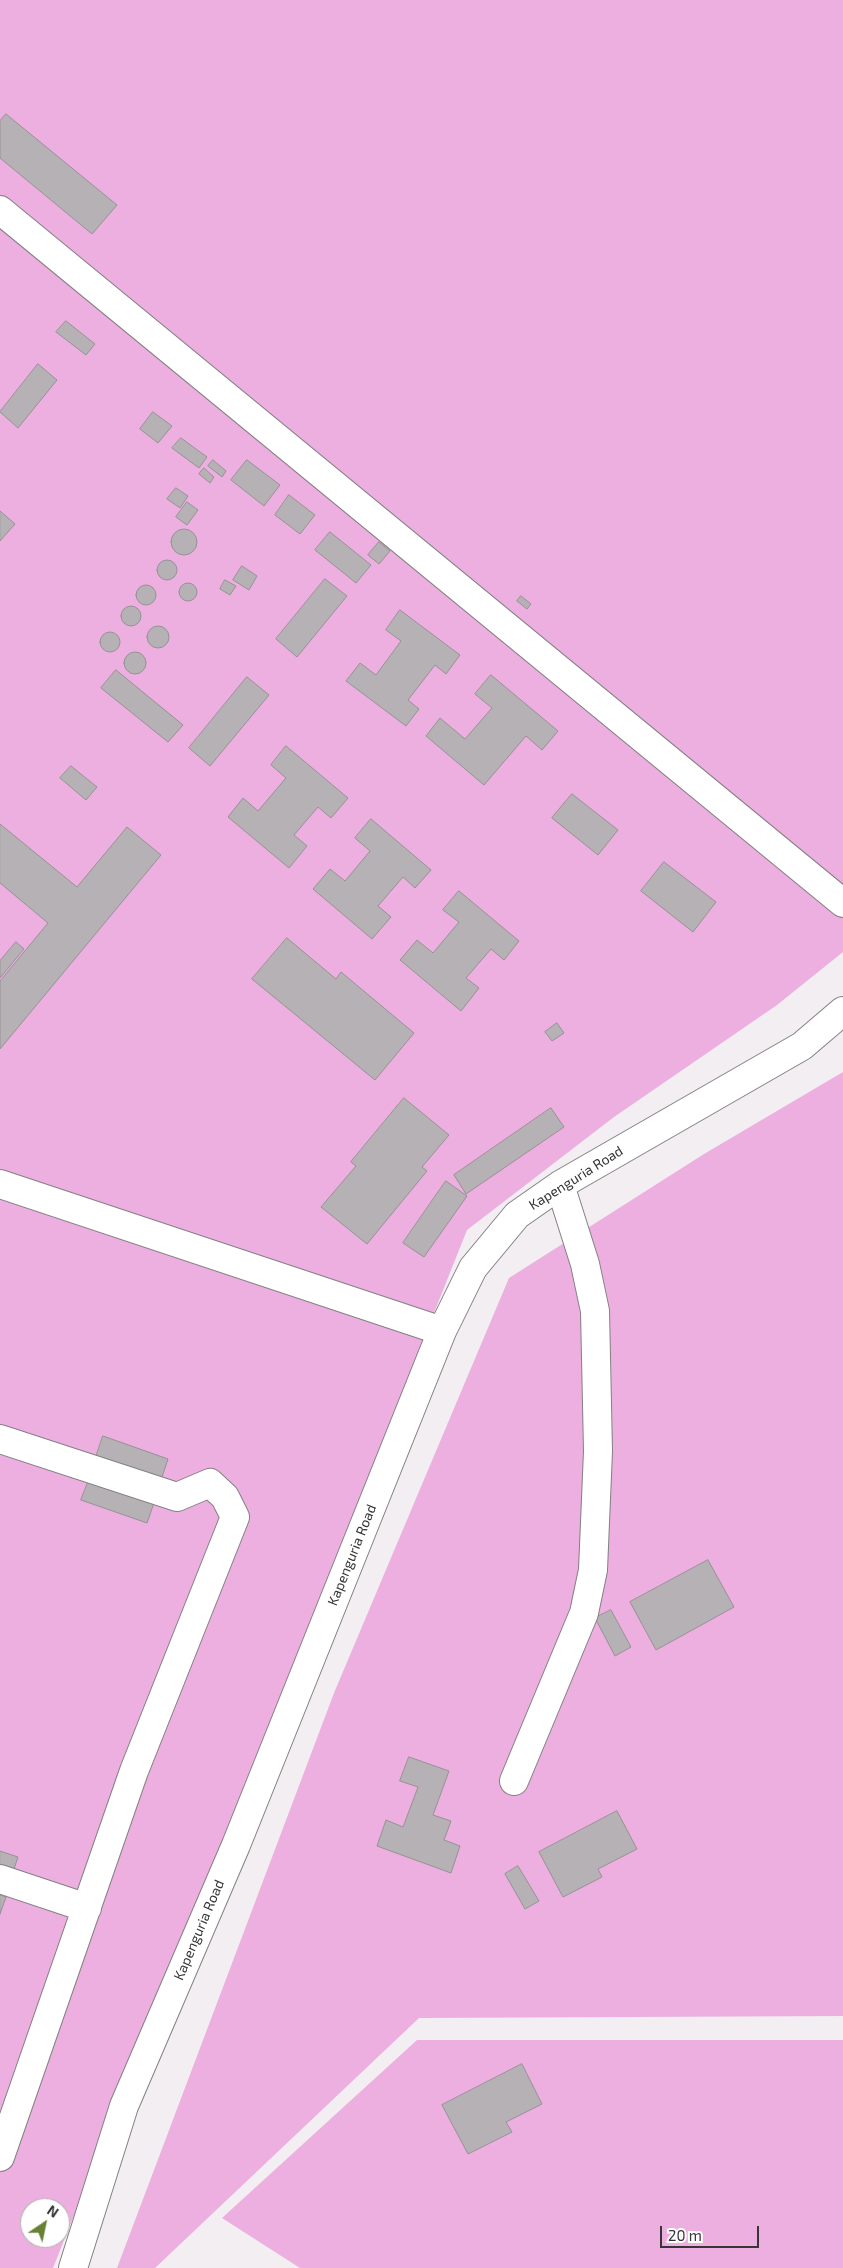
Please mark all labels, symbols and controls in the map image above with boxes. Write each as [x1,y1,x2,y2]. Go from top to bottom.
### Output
street label: Kapenguria Road [526,1142,626,1214]
street label: Kapenguria Road [324,1502,380,1608]
street label: Kapenguria Road [170,1877,228,1983]
north arrow [20,2198,70,2248]
text: N [44,2201,62,2221]
scale bar [663,2216,762,2248]
text: 20 m [668,2226,702,2244]

